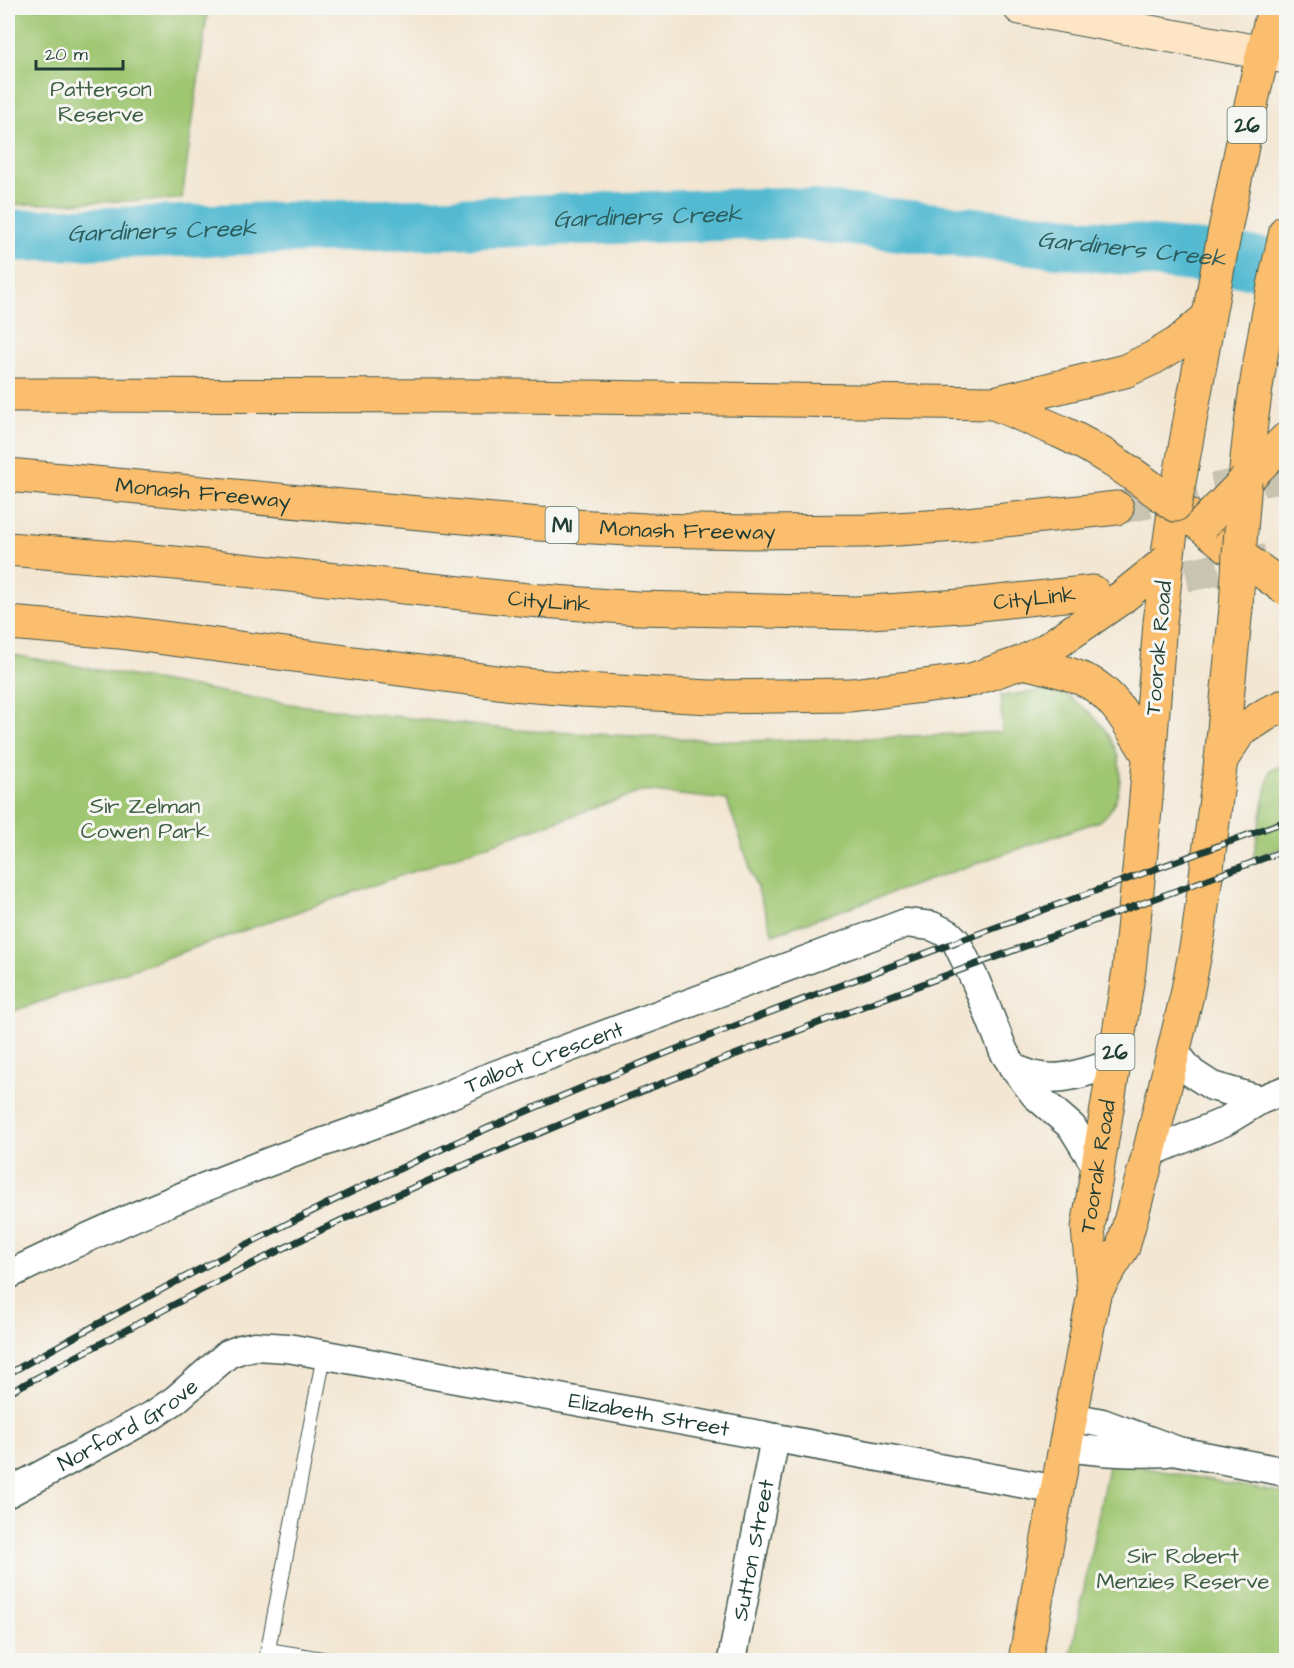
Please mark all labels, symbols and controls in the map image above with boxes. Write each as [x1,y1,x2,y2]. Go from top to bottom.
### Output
scale bar [36,33,123,71]
text: 20 m [45,42,88,67]
park label: Patterson Reserve [50,74,152,130]
road number: 26 [1228,107,1266,143]
water label: Gardiners Creek [553,197,744,237]
water label: Gardiners Creek [67,212,258,251]
water label: Gardiners Creek [1036,223,1229,277]
street label: Monash Freeway [114,469,292,518]
road number: M1 [546,507,578,543]
street label: Monash Freeway [599,512,776,548]
street label: CityLink [992,578,1078,618]
street label: Toorak Road [1138,580,1180,716]
street label: CityLink [506,582,592,620]
park label: Sir Zelman Cowen Park [81,791,210,847]
street label: Talbot Crescent [460,1013,628,1101]
road number: 26 [1096,1034,1134,1070]
street label: Toorak Road [1072,1098,1124,1235]
street label: Norford Grove [52,1371,205,1479]
street label: Elizabeth Street [566,1385,732,1445]
street label: Sutton Street [724,1477,782,1623]
park label: Sir Robert Menzies Reserve [1096,1541,1270,1597]

